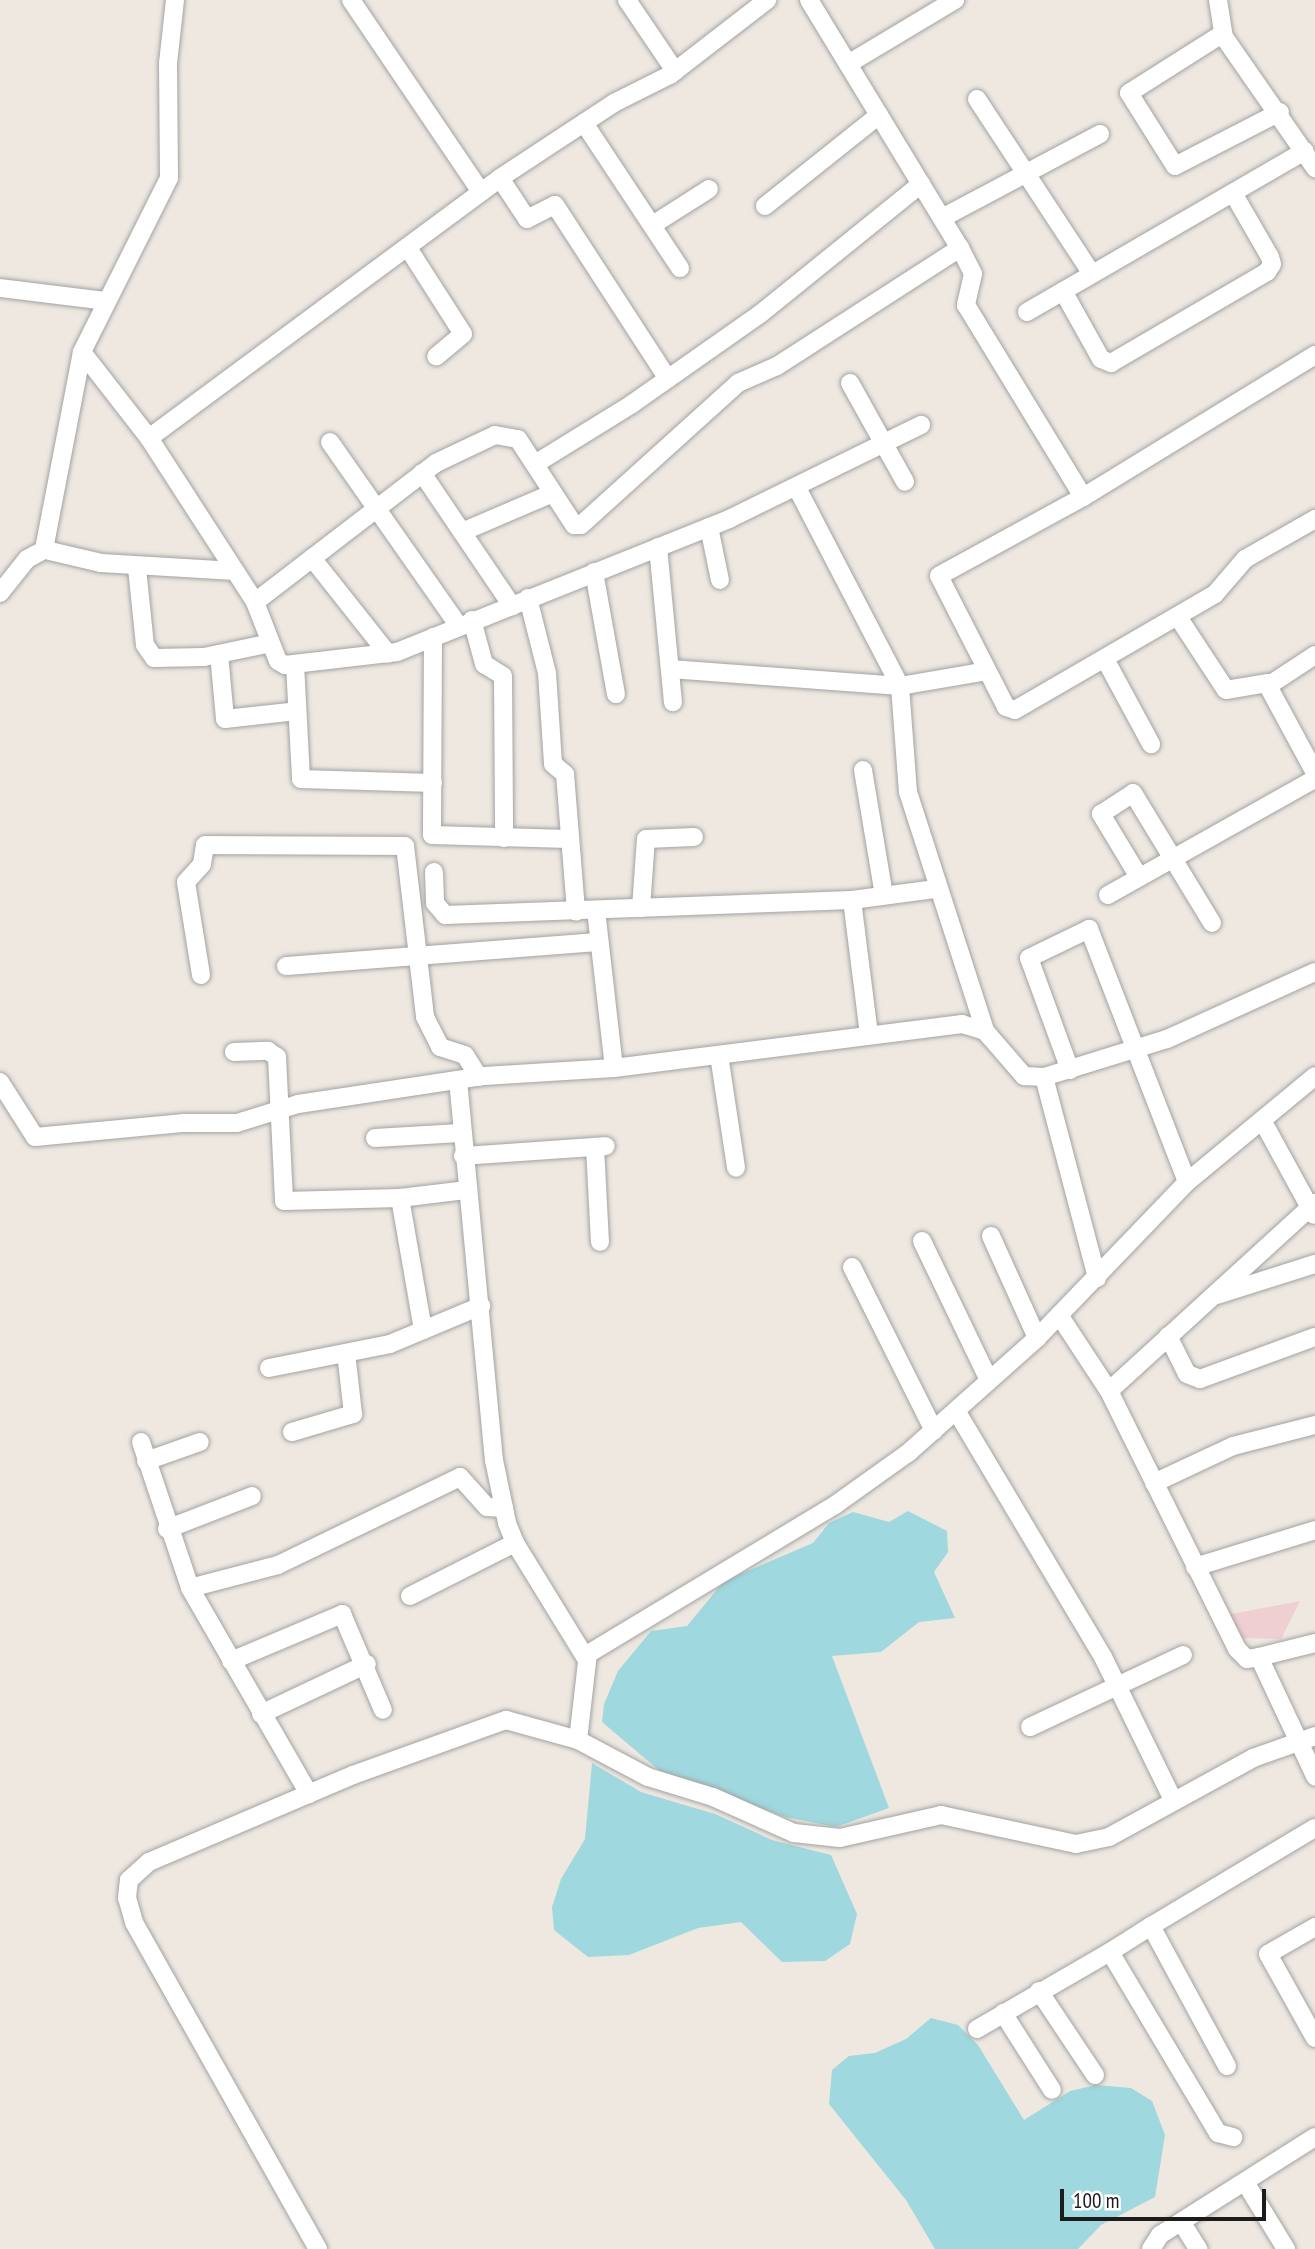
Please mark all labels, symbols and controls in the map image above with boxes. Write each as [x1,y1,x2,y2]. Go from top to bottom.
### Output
scale bar [1063,2176,1270,2220]
text: 100 m [1073,2187,1119,2214]

